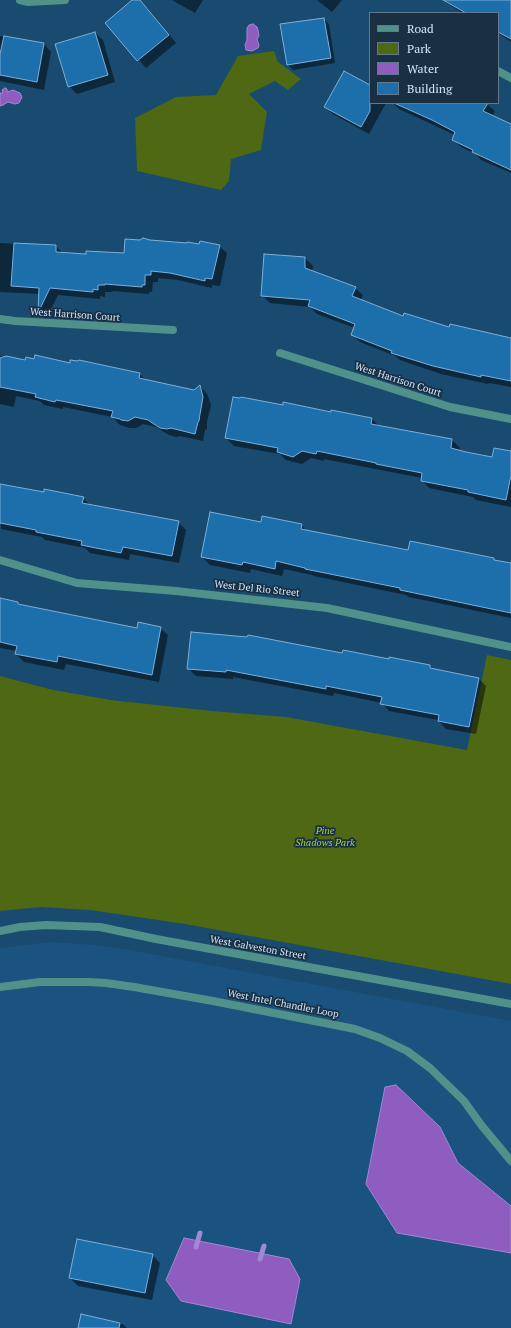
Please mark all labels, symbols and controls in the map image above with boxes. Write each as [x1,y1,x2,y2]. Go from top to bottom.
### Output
legend [369,12,499,104]
text: Road [407,21,434,36]
text: Park [407,41,431,56]
text: Water [407,61,439,76]
text: Building [407,81,452,96]
street label: West Harrison Court [29,306,121,324]
street label: West Harrison Court [353,360,443,400]
street label: West Del Rio Street [214,579,300,599]
park label: Pine Shadows Park [295,825,355,848]
street label: West Galveston Street [209,934,307,962]
street label: West Intel Chandler Loop [226,987,340,1021]

